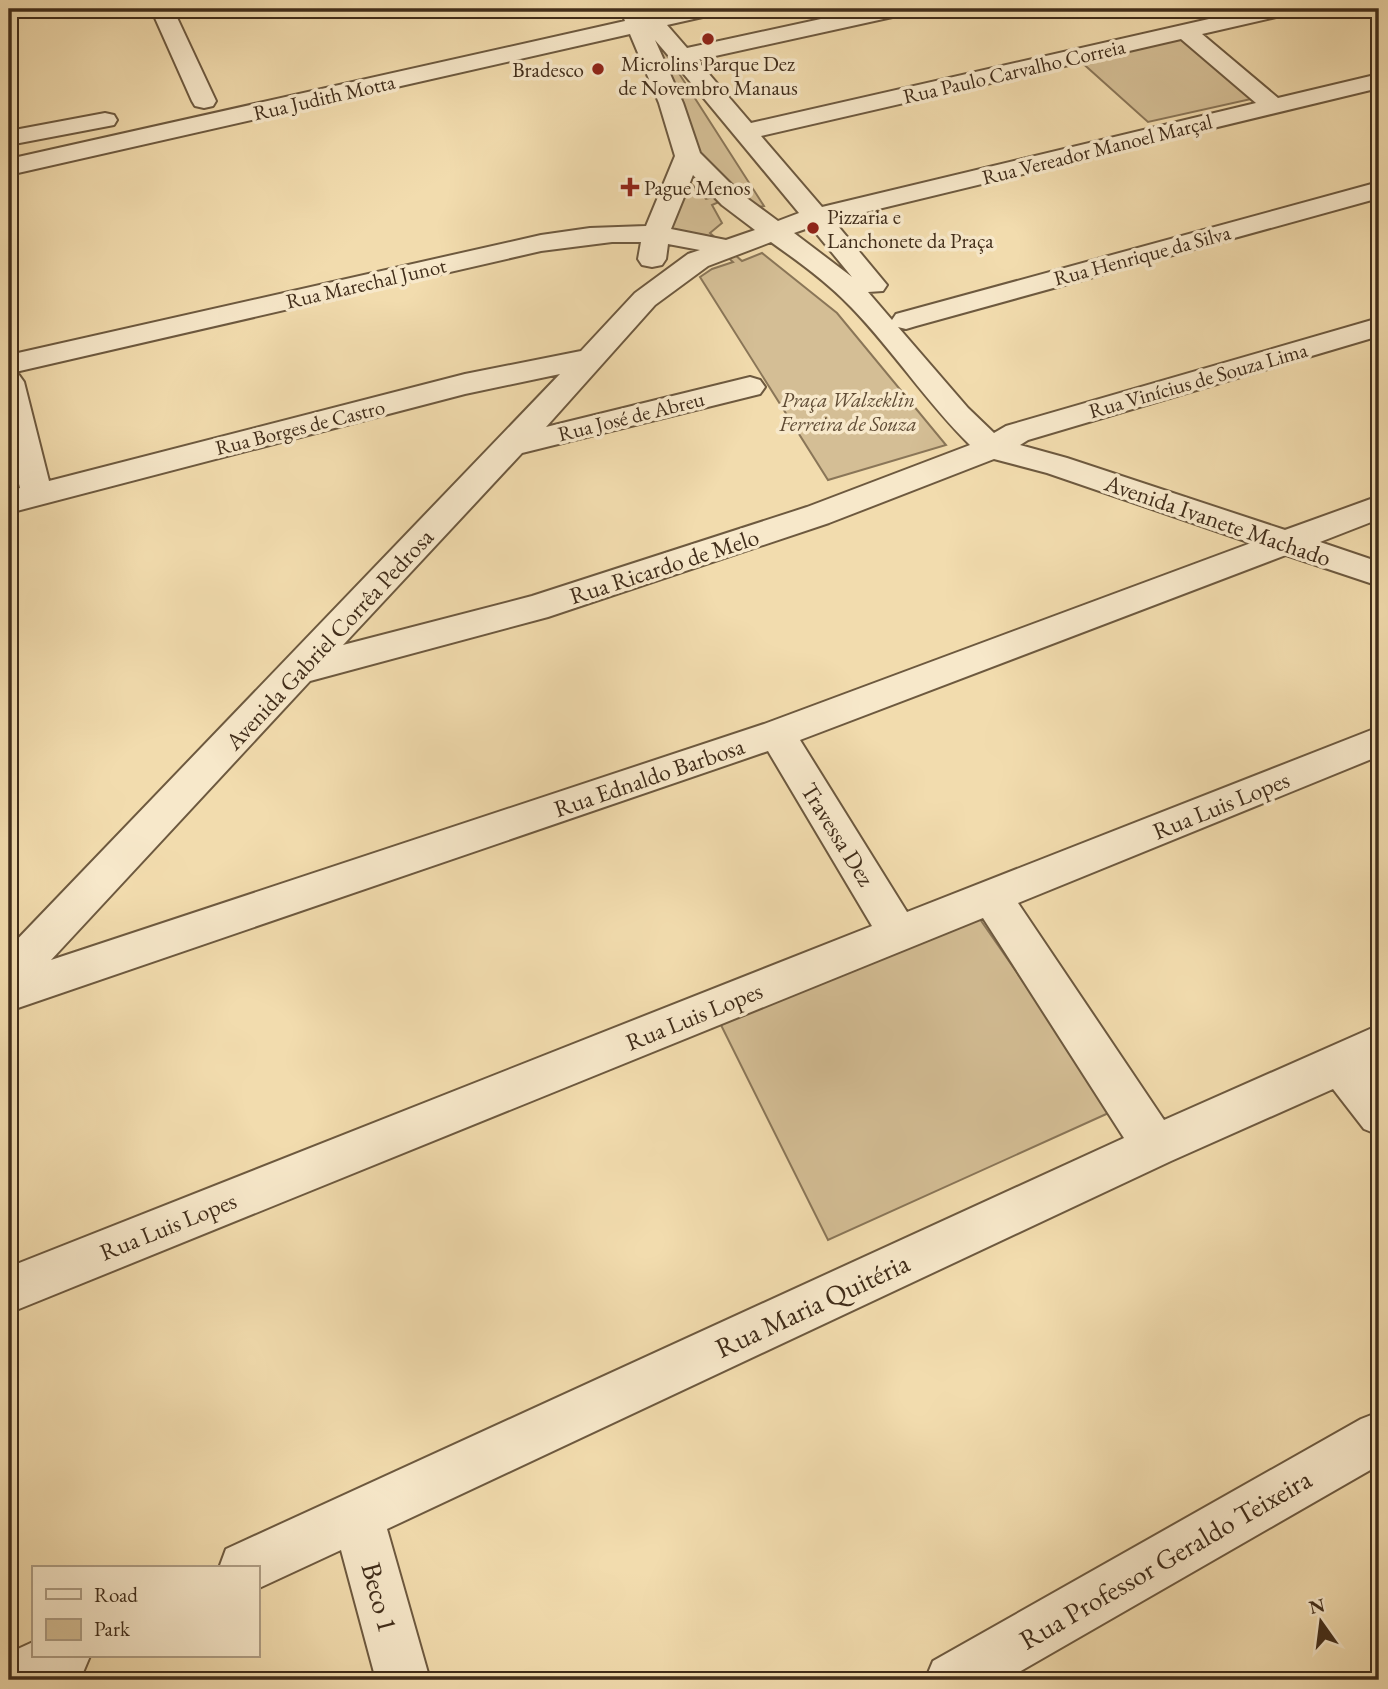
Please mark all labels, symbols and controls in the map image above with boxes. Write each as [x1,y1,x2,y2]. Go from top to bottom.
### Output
marker: Microlins Parque Dez de Novembro Manaus [700,31,716,47]
street label: Rua Paulo Carvalho Correia [900,32,1128,110]
place label: Microlins Parque Dez de Novembro Manaus [618,50,798,101]
place label: Bradesco [512,56,584,83]
marker: Bradesco [590,61,606,77]
street label: Rua Judith Motta [250,67,398,126]
street label: Rua Vereador Manoel Marçal [979,107,1215,191]
place label: Pague Menos [644,174,751,201]
marker: Pague Menos [622,179,638,195]
place label: Pizzaria e Lanchonete da Praça [827,203,994,254]
street label: Rua Henrique da Silva [1051,218,1234,292]
marker: Pizzaria e Lanchonete da Praça [805,220,821,236]
street label: Rua Marechal Junot [283,251,449,315]
street label: Rua Vinícius de Souza Lima [1086,336,1311,424]
street label: Rua José de Abreu [555,385,707,447]
park label: Praça Walzeklin Ferreira de Souza [778,386,917,437]
street label: Rua Borges de Castro [212,393,388,461]
street label: Avenida Ivanete Machado [1100,466,1335,573]
street label: Avenida Gabriel Corrêa Pedrosa [217,521,440,757]
street label: Rua Ricardo de Melo [565,521,763,611]
street label: Rua Ednaldo Barbosa [550,730,749,824]
street label: Rua Luis Lopes [1148,764,1294,846]
street label: Travessa Dez [794,776,882,892]
street label: Rua Luis Lopes [621,975,767,1057]
street label: Rua Luis Lopes [95,1185,241,1267]
street label: Rua Maria Quitéria [709,1244,916,1366]
street label: Rua Professor Geraldo Teixeira [1012,1460,1318,1657]
street label: Beco 1 [353,1558,407,1636]
legend [32,1566,259,1658]
text: Road [94,1581,138,1608]
north arrow [1286,1588,1356,1658]
text: N [1307,1592,1328,1620]
text: Park [94,1615,131,1642]

